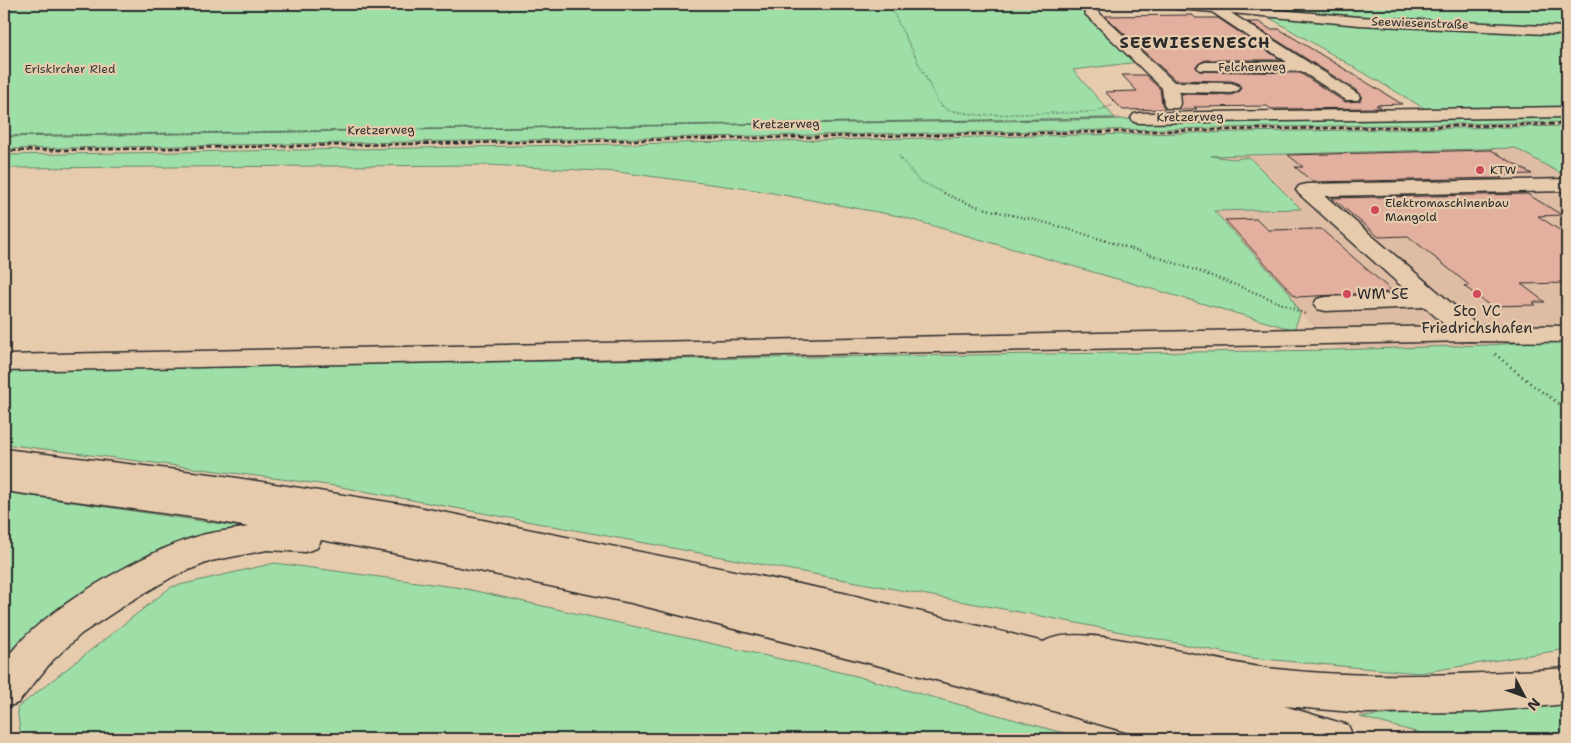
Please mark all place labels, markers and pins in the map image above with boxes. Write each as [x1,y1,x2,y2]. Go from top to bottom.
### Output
place label: KTW [1490,162,1516,178]
marker: KTW [1474,164,1486,176]
place label: Elektromaschinenbau Mangold [1385,195,1509,225]
marker: Elektromaschinenbau Mangold [1369,204,1381,216]
place label: WM SE [1357,284,1409,304]
marker: WM SE [1341,288,1353,300]
marker: Sto VC Friedrichshafen [1471,288,1483,300]
place label: Sto VC Friedrichshafen [1421,301,1533,338]

